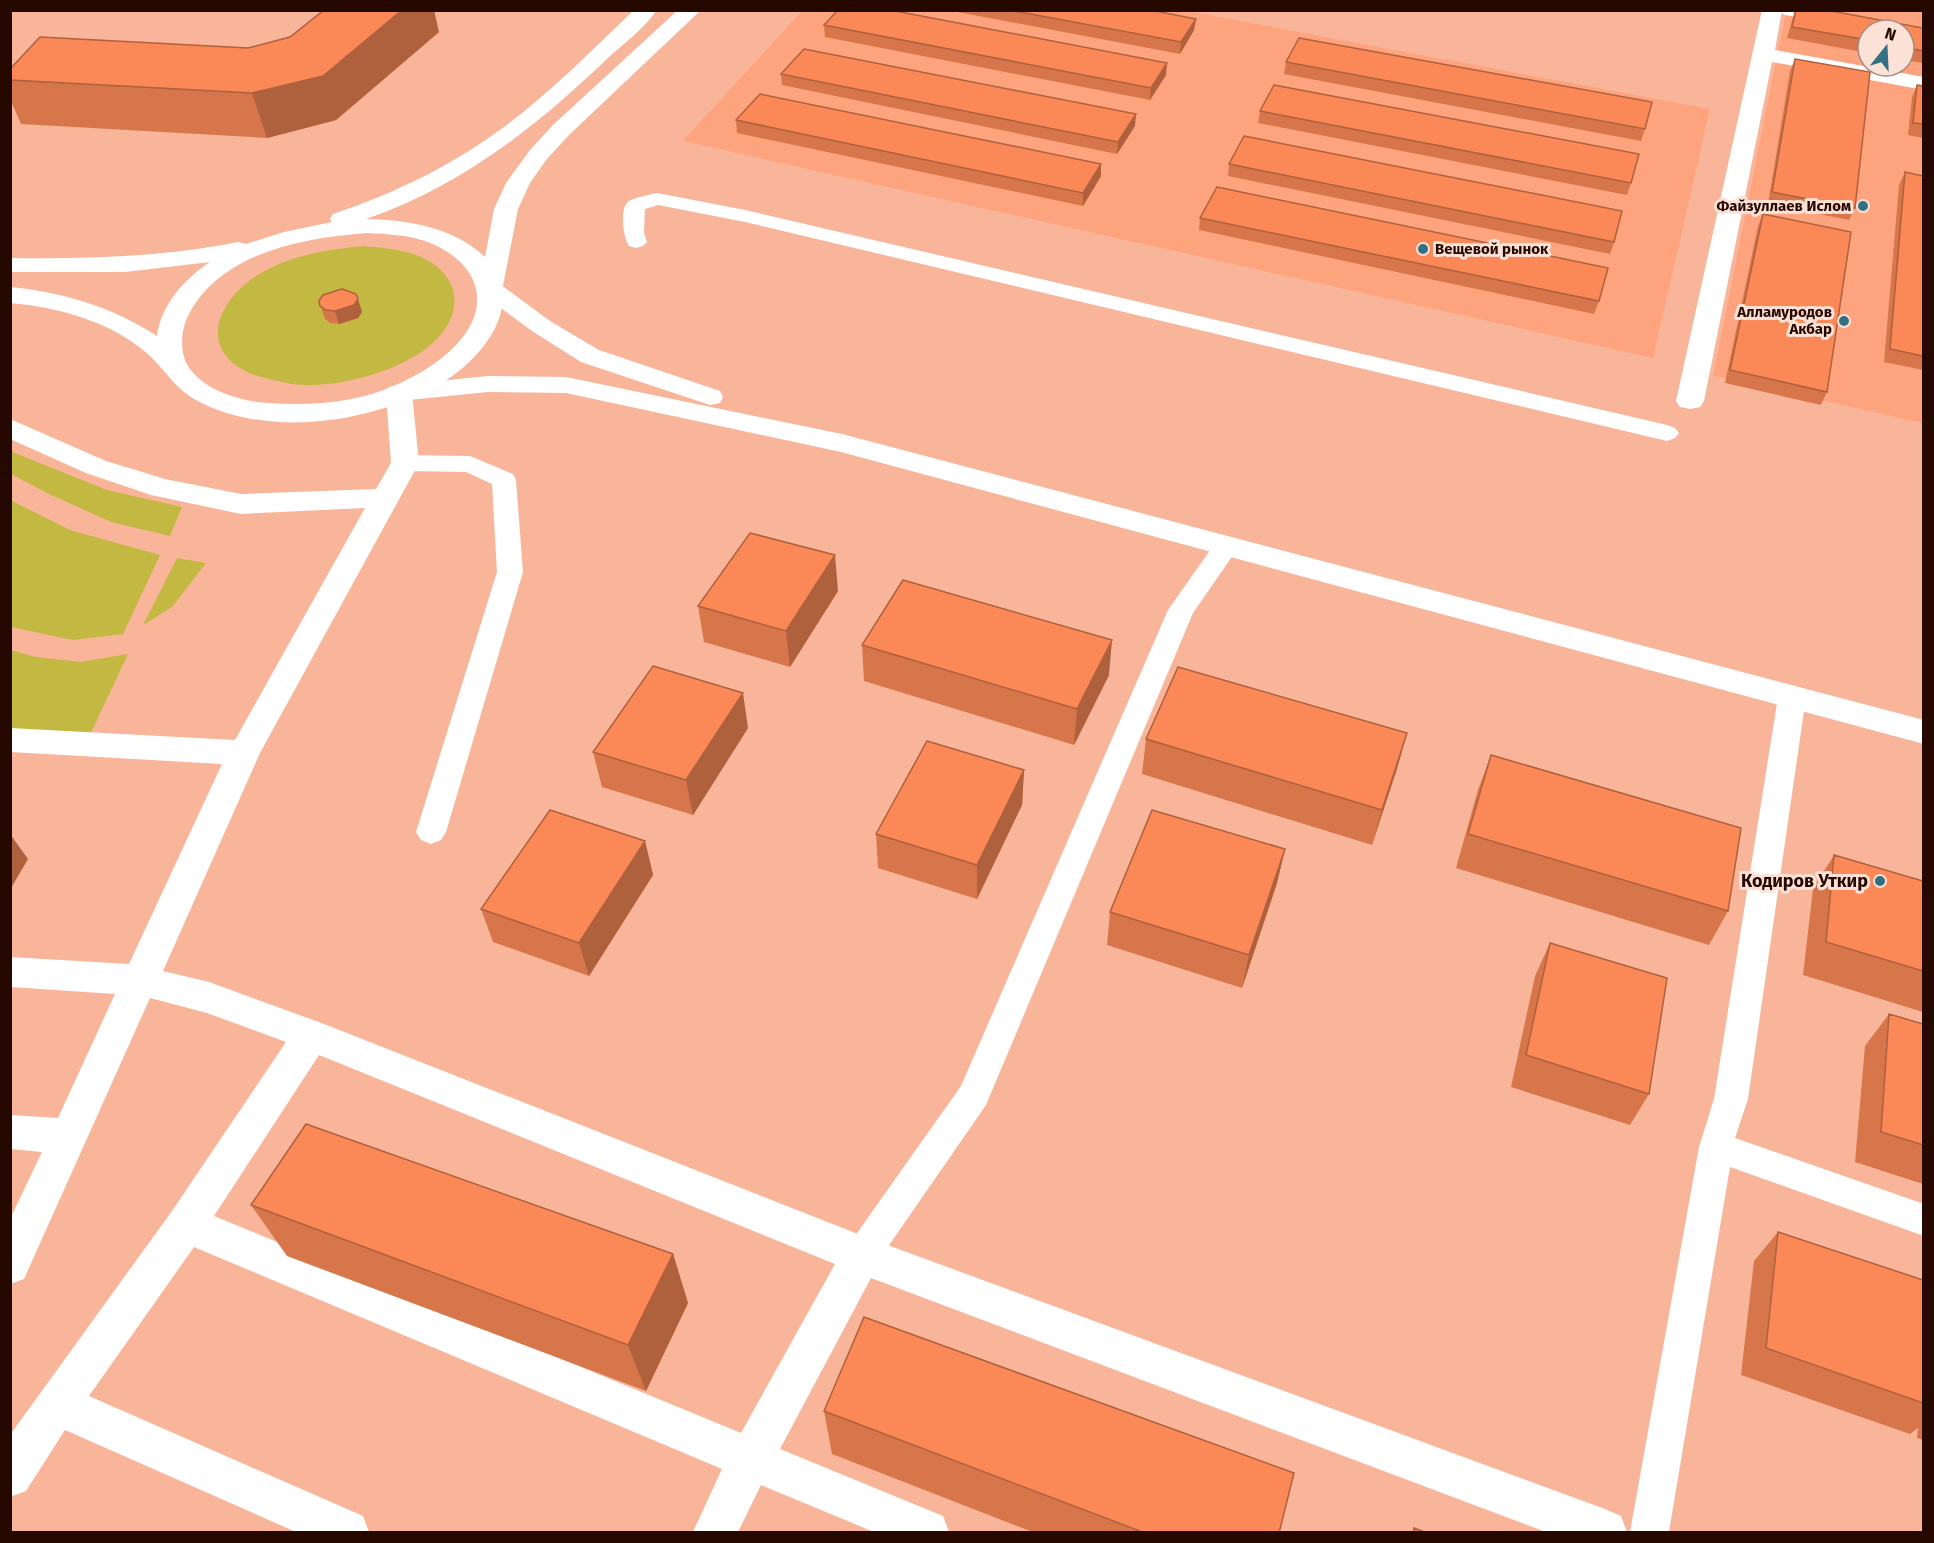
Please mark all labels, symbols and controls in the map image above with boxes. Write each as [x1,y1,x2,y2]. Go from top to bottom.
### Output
north arrow [1856,18,1916,78]
text: N [1883,24,1898,45]
place label: Файзуллаев Ислом [1717,197,1851,215]
marker: Файзуллаев Ислом [1856,199,1870,213]
place label: Вещевой рынок [1435,240,1549,258]
marker: Вещевой рынок [1416,242,1430,256]
place label: Алламуродов Акбар [1736,303,1832,338]
marker: Алламуродов Акбар [1837,314,1851,328]
place label: Кодиров Уткир [1741,870,1868,892]
marker: Кодиров Уткир [1873,874,1887,888]

